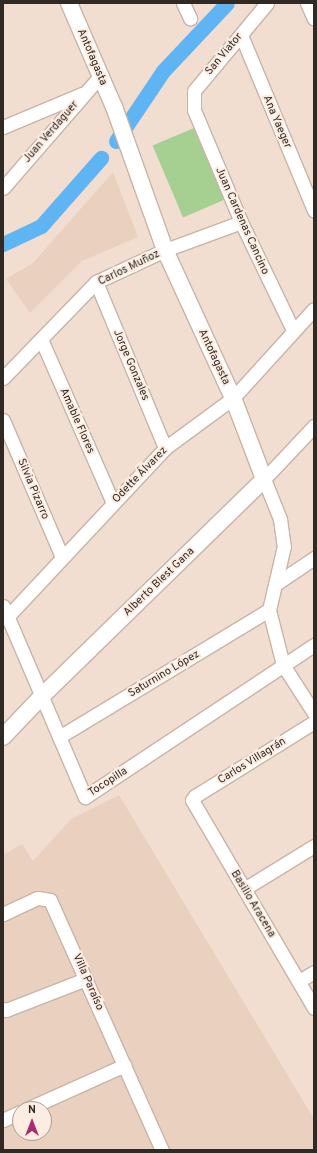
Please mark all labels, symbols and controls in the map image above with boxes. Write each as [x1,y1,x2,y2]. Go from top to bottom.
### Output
street label: Antofagasta [74,27,110,87]
street label: San Viator [202,30,246,78]
street label: Ana Yaeger [260,93,294,151]
street label: Juan Verdaguer [20,98,82,166]
street label: Juan Cardenas Cancino [212,165,272,277]
street label: Carlos Muñoz [96,247,162,289]
street label: Antofagasta [195,327,233,387]
street label: Jorge Gonzales [110,328,152,402]
street label: Amable Flores [57,386,97,456]
street label: Odette Álvarez [110,444,170,506]
street label: Silvia Pizarro [14,457,52,521]
street label: Alberto Blest Gana [121,545,197,619]
street label: Saturnino López [126,648,202,700]
street label: Carlos Villagrán [215,735,289,787]
street label: Tocopilla [86,764,130,800]
street label: Basilio Aracena [228,868,278,940]
street label: Villa Paraíso [70,952,106,1012]
north arrow [12,1101,52,1141]
text: N [28,1103,36,1117]

